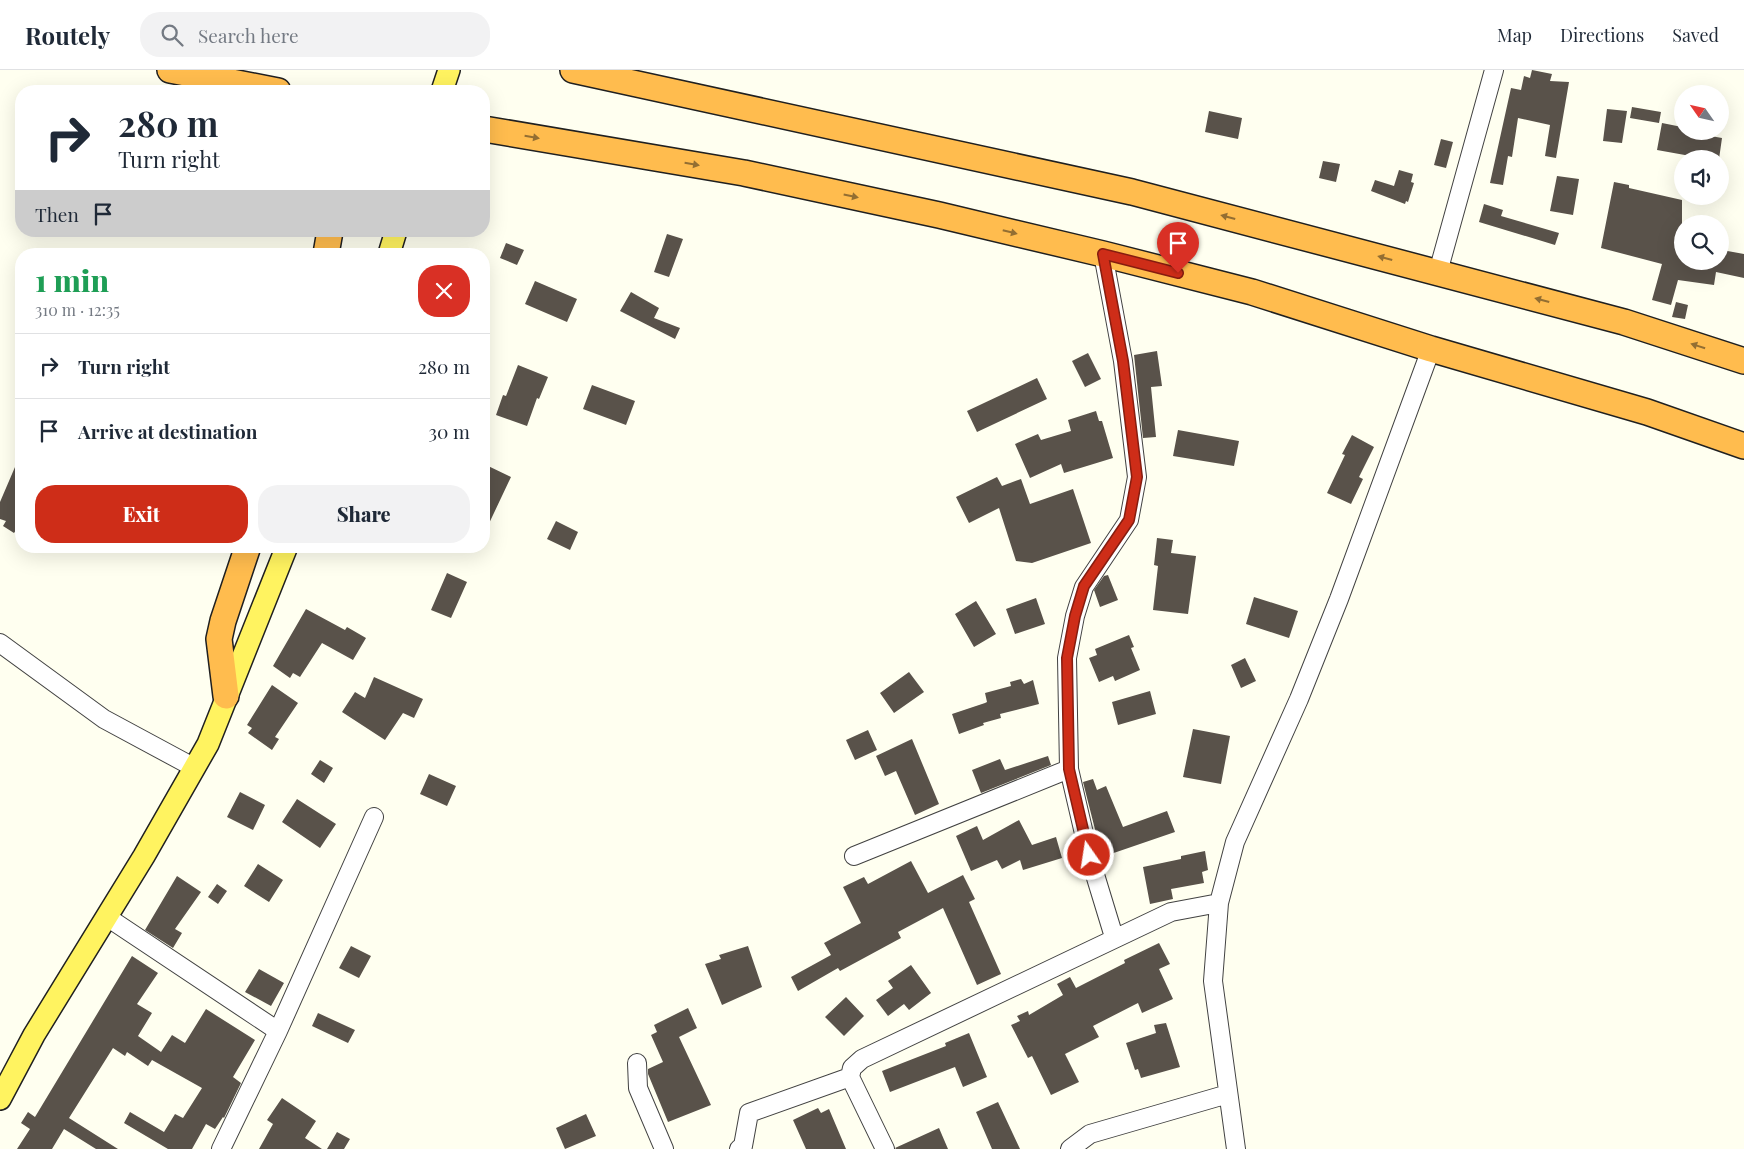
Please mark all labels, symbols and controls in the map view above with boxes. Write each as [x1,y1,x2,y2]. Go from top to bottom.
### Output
search box [140,12,490,57]
text: Routely [25,19,110,51]
icon: search [158,21,186,49]
text: Search here [198,22,299,48]
text: Map [1497,23,1532,47]
text: Directions [1560,23,1644,47]
text: Saved [1672,23,1719,47]
north arrow [1674,85,1729,140]
map controls [1674,85,1729,270]
text: 280 m [118,99,218,146]
icon: right [35,105,100,170]
one-way arrow [524,133,540,141]
text: Turn right [118,144,220,174]
button: sound [1674,150,1729,205]
one-way arrow [684,161,700,169]
one-way arrow [844,192,859,200]
icon: arrive [89,200,117,228]
text: Then [35,201,79,227]
one-way arrow [1220,212,1235,220]
button: search [1674,215,1729,270]
pin [1157,222,1199,273]
one-way arrow [1002,228,1017,236]
icon: arrive [1164,229,1192,257]
one-way arrow [1377,253,1392,261]
text: 1 min [35,260,109,300]
button: close [418,265,470,317]
one-way arrow [1534,295,1549,303]
text: 310 m · 12:35 [35,299,120,320]
one-way arrow [1690,341,1705,349]
icon: right [35,352,63,380]
text: Turn right [78,353,170,379]
text: 280 m [418,353,470,379]
icon: arrive [35,417,63,445]
text: Arrive at destination [78,418,258,444]
text: 30 m [428,418,470,444]
button: Exit [35,485,248,543]
button: Share [258,485,470,543]
position arrow [1062,828,1114,880]

